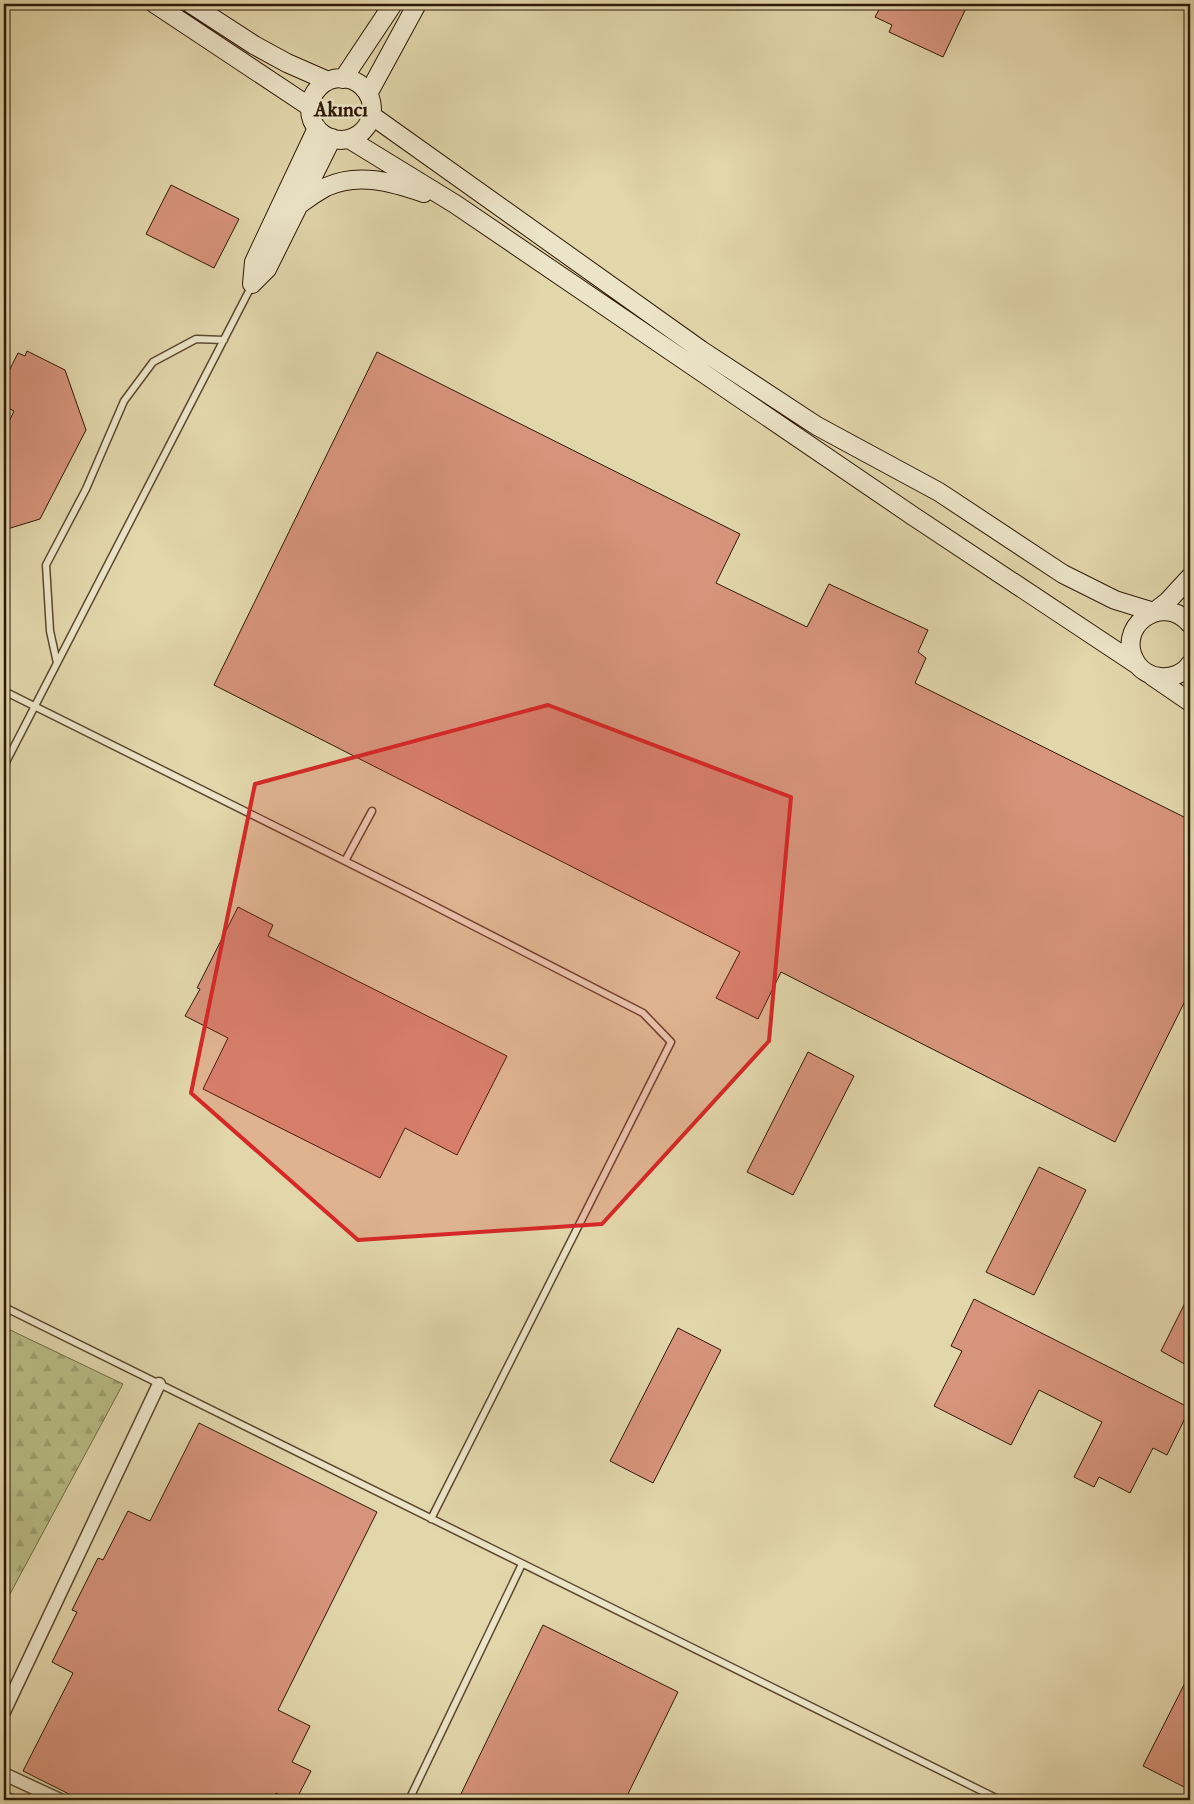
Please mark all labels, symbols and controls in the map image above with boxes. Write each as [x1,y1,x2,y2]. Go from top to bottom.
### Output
district label: Akıncı [313,96,368,123]

